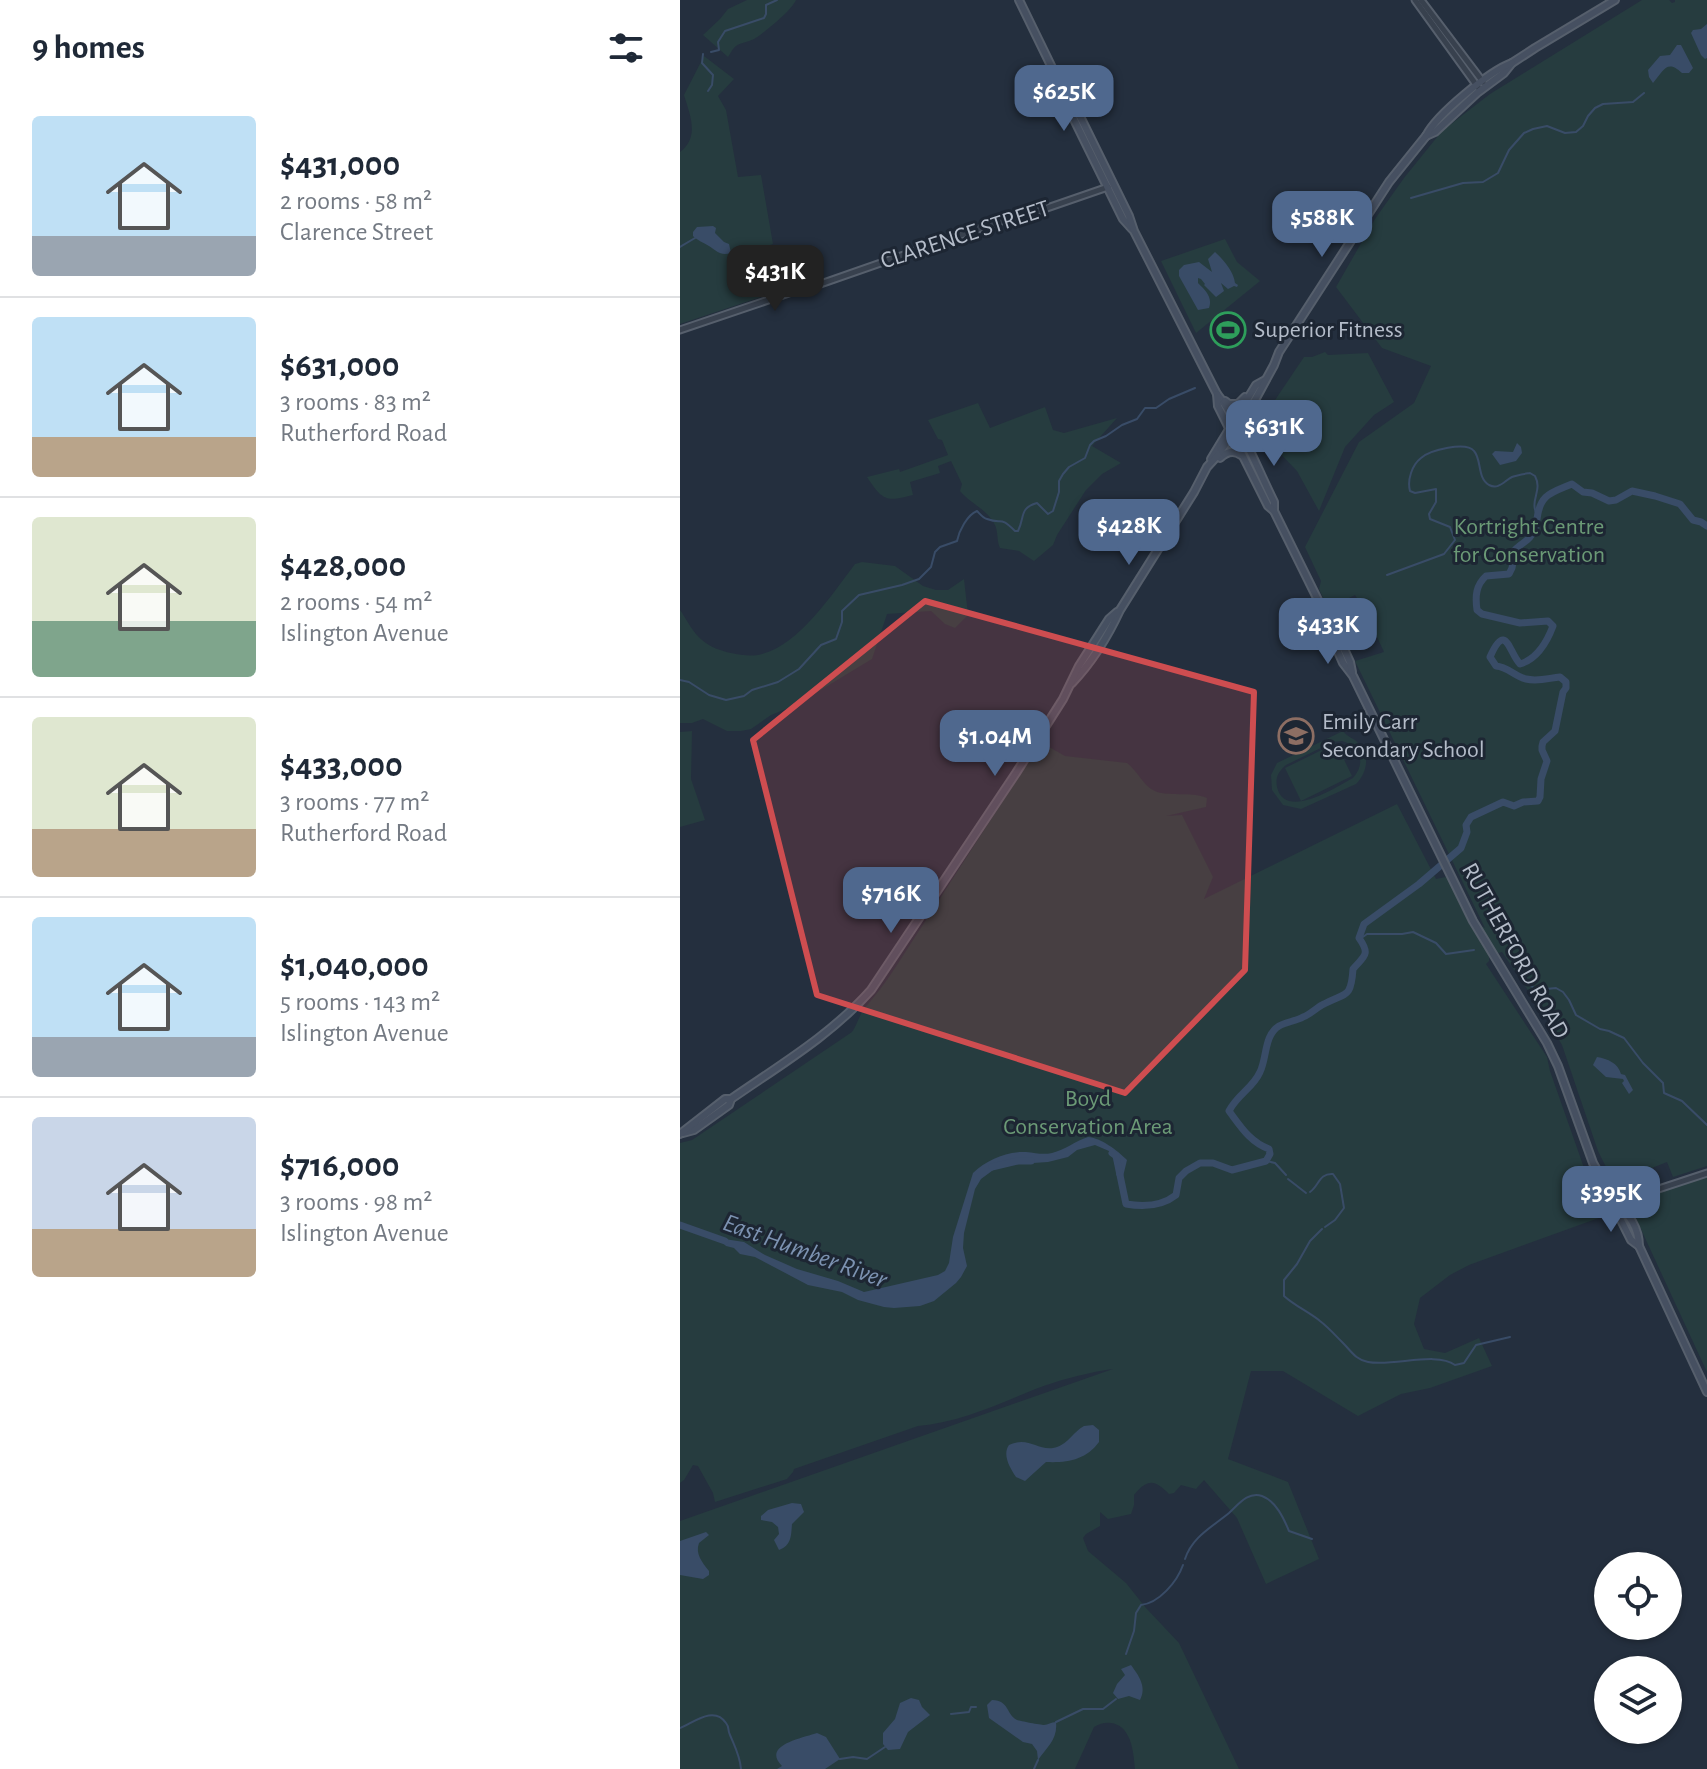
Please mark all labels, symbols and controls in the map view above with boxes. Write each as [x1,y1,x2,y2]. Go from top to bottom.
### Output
icon: filters [604,26,648,70]
text: 9 homes [32,31,145,65]
pin: $625K [1008,65,1120,133]
text: $625K [1033,78,1095,104]
icon: home [96,148,192,244]
text: $431,000 [280,148,400,182]
text: 2 rooms · 58 m² [280,188,432,214]
pin: $588K [1266,191,1378,259]
street label: CLARENCE STREET [878,196,1053,274]
text: $588K [1290,204,1354,230]
text: Clarence Street [280,219,433,245]
pin: $431K [719,245,831,313]
text: $431K [745,258,805,284]
sports icon: Superior Fitness [1209,311,1247,349]
place label: Superior Fitness [1254,318,1403,342]
icon: home [96,349,192,445]
text: $631,000 [280,349,400,383]
text: 3 rooms · 83 m² [280,389,431,415]
pin: $631K [1218,400,1330,468]
text: $631K [1244,413,1304,439]
text: Rutherford Road [280,420,447,446]
pin: $428K [1073,499,1185,567]
text: $428K [1096,512,1162,538]
park label: Kortright Centre for Conservation [1453,515,1605,567]
icon: home [96,549,192,645]
text: $428,000 [280,549,406,583]
text: 2 rooms · 54 m² [280,589,432,615]
pin: $433K [1272,598,1384,666]
text: $433K [1297,611,1359,637]
text: Islington Avenue [280,620,449,646]
pin: $1.04M [930,710,1060,778]
place label: Emily Carr Secondary School [1322,710,1485,762]
school or university icon: Emily Carr Secondary School [1277,717,1315,755]
text: $1.04M [958,723,1032,749]
icon: home [96,749,192,845]
text: $433,000 [280,749,403,783]
text: 3 rooms · 77 m² [280,789,429,815]
text: Rutherford Road [280,820,447,846]
street label: RUTHERFORD ROAD [1457,859,1573,1043]
pin: $716K [835,867,947,935]
text: $716K [861,880,921,906]
icon: home [96,949,192,1045]
text: $1,040,000 [280,949,429,983]
text: 5 rooms · 143 m² [280,989,440,1015]
text: Islington Avenue [280,1020,449,1046]
park label: Boyd Conservation Area [1003,1087,1173,1139]
icon: home [96,1149,192,1245]
text: $716,000 [280,1149,400,1183]
pin: $395K [1555,1166,1667,1234]
text: $395K [1580,1179,1642,1205]
text: 3 rooms · 98 m² [280,1189,432,1215]
water label: East Humber River [720,1209,892,1293]
text: Islington Avenue [280,1220,449,1246]
map controls [1594,1552,1682,1744]
button: locate [1594,1552,1682,1640]
button: layers [1594,1656,1682,1744]

